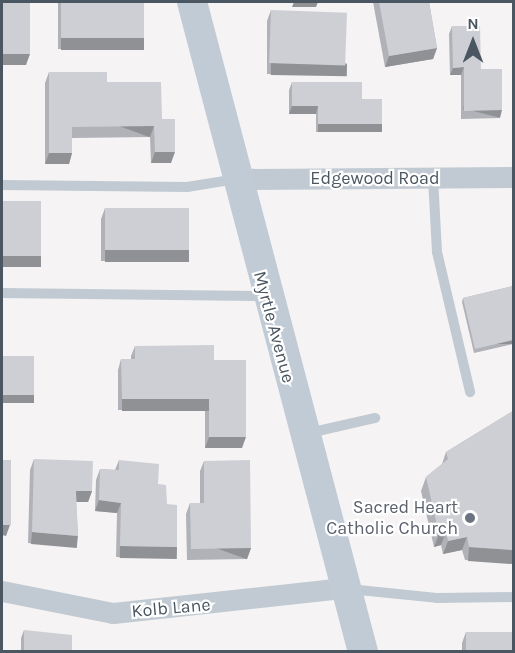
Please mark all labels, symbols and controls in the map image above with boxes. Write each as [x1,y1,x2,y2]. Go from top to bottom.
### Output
north arrow [443,12,503,72]
text: N [467,14,479,33]
street label: Edgewood Road [310,167,440,189]
street label: Myrtle Avenue [249,269,299,385]
place label: Sacred Heart Catholic Church [326,497,458,540]
marker: Sacred Heart Catholic Church [463,511,477,525]
street label: Kolb Lane [131,594,211,622]

